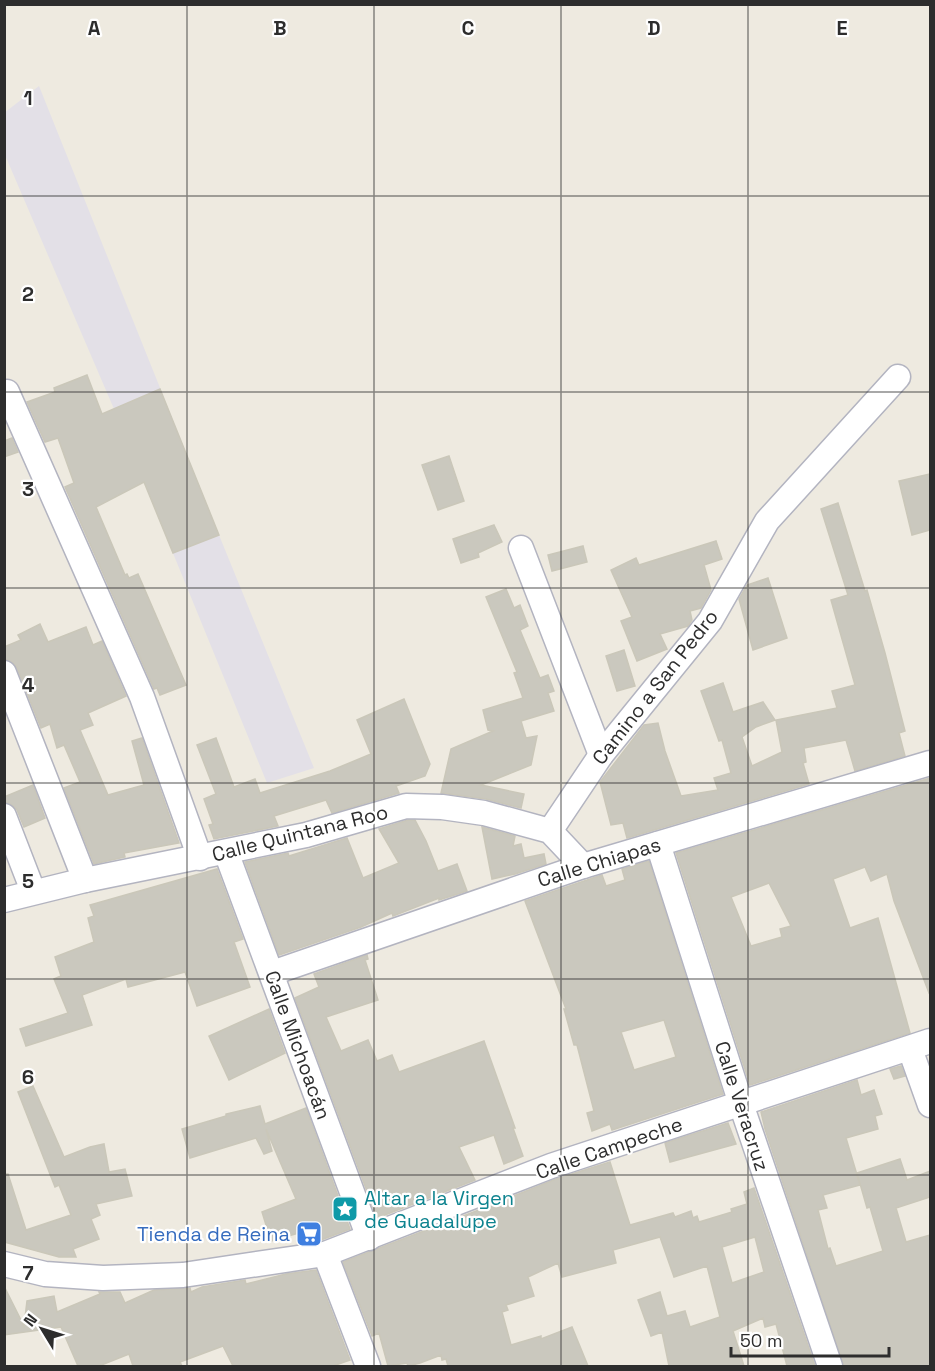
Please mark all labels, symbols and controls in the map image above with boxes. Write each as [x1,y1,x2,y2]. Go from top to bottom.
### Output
text: A [88,15,101,41]
text: B [273,15,287,41]
text: C [462,15,475,41]
text: D [647,15,661,41]
text: E [836,15,848,41]
text: 1 [23,85,33,111]
text: 2 [22,281,34,307]
text: 3 [22,476,34,502]
street label: Camino a San Pedro [586,604,724,770]
text: 4 [22,672,35,698]
street label: Calle Quintana Roo [209,799,391,867]
street label: Calle Chiapas [534,831,664,893]
text: 5 [22,868,34,894]
street label: Calle Michoacán [259,967,337,1123]
street label: Calle Veracruz [709,1038,775,1174]
text: 6 [22,1064,34,1090]
street label: Calle Campeche [532,1111,686,1185]
place label: Altar a la Virgen de Guadalupe [364,1185,514,1234]
place icon: Altar a la Virgen de Guadalupe [330,1194,360,1224]
supermarket icon: Tienda de Reina [294,1219,324,1249]
place label: Tienda de Reina [137,1221,290,1247]
text: 7 [22,1260,34,1286]
north arrow [12,1299,72,1359]
text: N [19,1309,42,1331]
scale bar [731,1320,888,1358]
text: 50 m [740,1329,782,1352]

